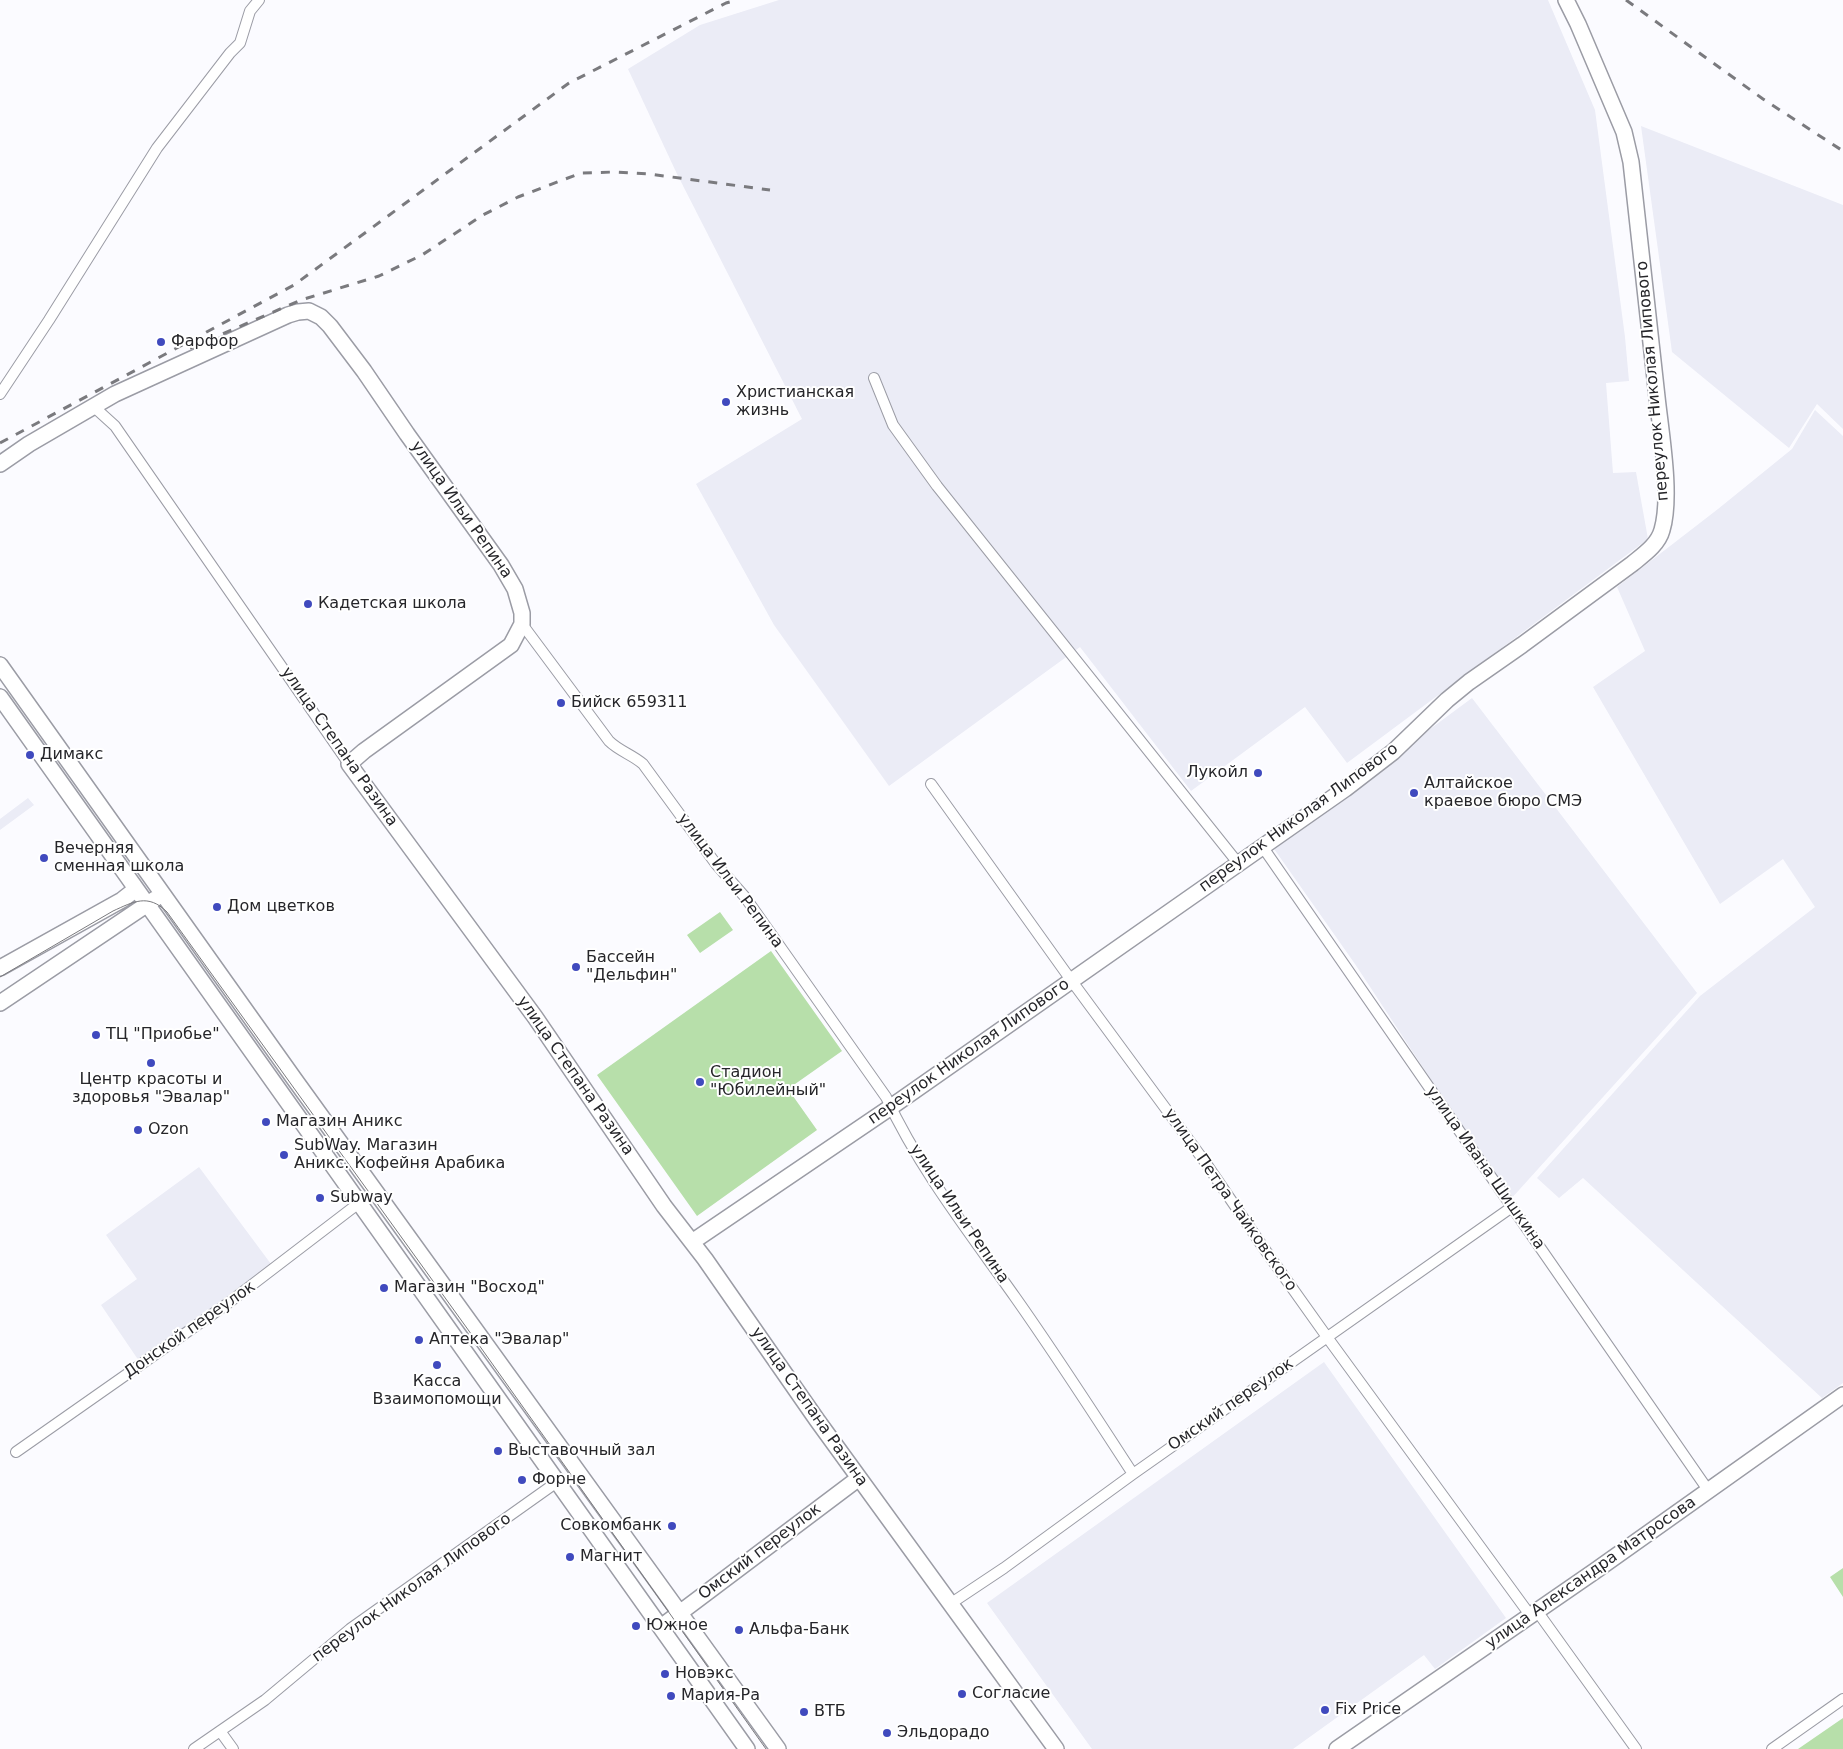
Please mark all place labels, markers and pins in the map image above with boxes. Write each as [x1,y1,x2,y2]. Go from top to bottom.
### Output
place label: Фарфор [171,332,238,352]
marker: Фарфор [155,336,167,348]
place label: Христианская жизнь [736,383,854,421]
marker: Христианская жизнь [720,396,732,408]
place label: Кадетская школа [318,594,466,614]
marker: Кадетская школа [302,598,314,610]
place label: Бийск 659311 [571,693,687,713]
marker: Бийск 659311 [555,697,567,709]
place label: Димакс [40,745,103,765]
marker: Димакс [24,749,36,761]
place label: Лукойл [1186,763,1248,783]
marker: Лукойл [1252,767,1264,779]
place label: Алтайское краевое бюро СМЭ [1424,774,1582,812]
marker: Алтайское краевое бюро СМЭ [1408,787,1420,799]
place label: Вечерняя сменная школа [54,839,184,877]
marker: Вечерняя сменная школа [38,852,50,864]
place label: Дом цветков [227,897,335,917]
marker: Дом цветков [211,901,223,913]
place label: Бассейн "Дельфин" [586,948,677,986]
marker: Бассейн "Дельфин" [570,961,582,973]
place label: ТЦ "Приобье" [106,1025,220,1045]
marker: ТЦ "Приобье" [90,1029,102,1041]
marker: Центр красоты и здоровья "Эвалар" [145,1057,157,1069]
place label: Стадион "Юбилейный" [710,1063,826,1101]
place label: Центр красоты и здоровья "Эвалар" [72,1070,230,1108]
marker: Стадион "Юбилейный" [694,1076,706,1088]
place label: Магазин Аникс [276,1112,403,1132]
marker: Магазин Аникс [260,1116,272,1128]
place label: Ozon [148,1120,189,1140]
marker: Ozon [132,1124,144,1136]
place label: SubWay. Магазин Аникс. Кофейня Арабика [294,1136,505,1174]
marker: SubWay. Магазин Аникс. Кофейня Арабика [278,1149,290,1161]
place label: Subway [330,1188,393,1208]
marker: Subway [314,1192,326,1204]
place label: Магазин "Восход" [394,1278,545,1298]
marker: Магазин "Восход" [378,1282,390,1294]
place label: Аптека "Эвалар" [429,1330,569,1350]
marker: Аптека "Эвалар" [413,1334,425,1346]
marker: Касса Взаимопомощи [431,1359,443,1371]
place label: Касса Взаимопомощи [372,1372,502,1410]
place label: Выставочный зал [508,1441,655,1461]
marker: Выставочный зал [492,1445,504,1457]
place label: Форне [532,1470,586,1490]
marker: Форне [516,1474,528,1486]
place label: Совкомбанк [560,1516,662,1536]
marker: Совкомбанк [666,1520,678,1532]
place label: Магнит [580,1547,642,1567]
marker: Магнит [564,1551,576,1563]
place label: Южное [646,1616,708,1636]
marker: Южное [630,1620,642,1632]
place label: Альфа-Банк [749,1620,850,1640]
marker: Альфа-Банк [733,1624,745,1636]
place label: Новэкс [675,1664,733,1684]
marker: Новэкс [659,1668,671,1680]
place label: Согласие [972,1684,1050,1704]
place label: Мария-Ра [681,1686,760,1706]
marker: Согласие [956,1688,968,1700]
marker: Мария-Ра [665,1690,677,1702]
place label: Fix Price [1335,1700,1401,1720]
place label: ВТБ [814,1702,846,1722]
marker: Fix Price [1319,1704,1331,1716]
marker: ВТБ [798,1706,810,1718]
place label: Эльдорадо [897,1723,989,1743]
marker: Эльдорадо [881,1727,893,1739]

